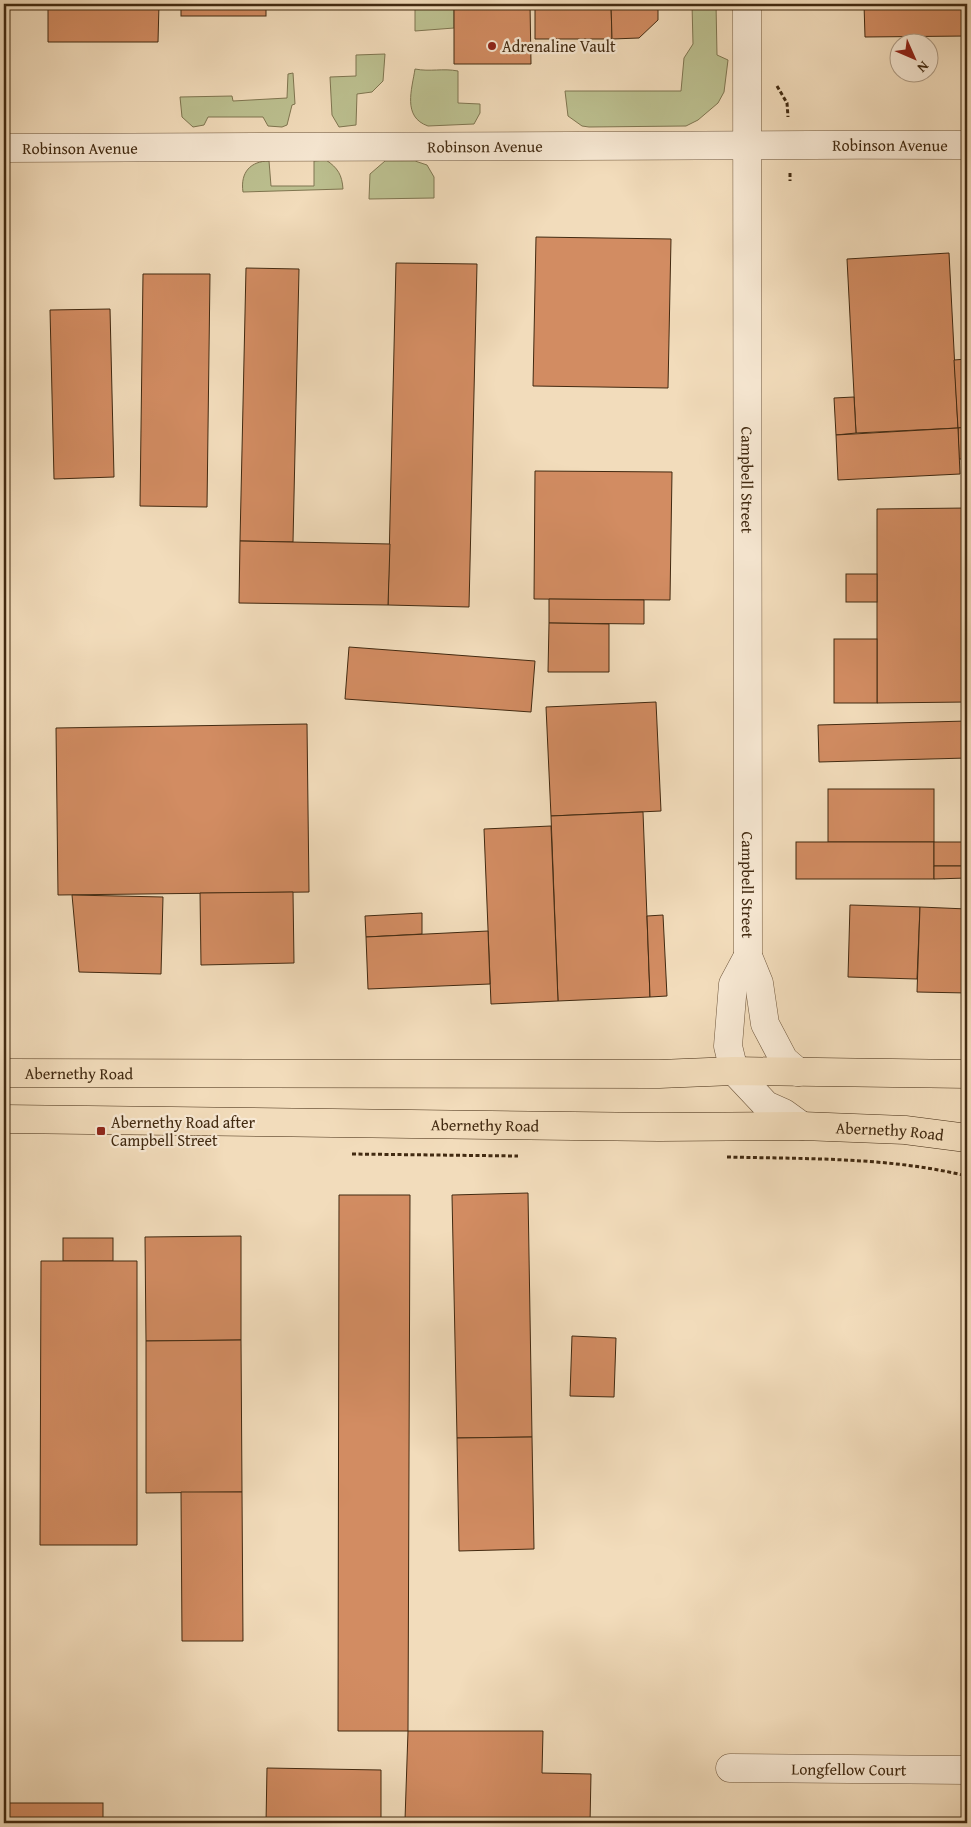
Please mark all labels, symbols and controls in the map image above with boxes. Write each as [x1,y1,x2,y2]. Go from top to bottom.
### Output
north arrow [888,32,938,82]
place label: Adrenaline Vault [502,34,616,58]
marker: Adrenaline Vault [486,40,498,52]
text: N [912,57,934,78]
street label: Robinson Avenue [832,133,948,157]
street label: Robinson Avenue [427,134,543,158]
street label: Robinson Avenue [22,136,138,160]
street label: Campbell Street [735,427,760,534]
street label: Campbell Street [736,832,760,939]
street label: Abernethy Road [25,1061,134,1085]
place label: Abernethy Road after Campbell Street [111,1110,256,1152]
street label: Abernethy Road [431,1112,540,1138]
street label: Abernethy Road [835,1115,946,1147]
marker: Abernethy Road after Campbell Street [95,1125,107,1137]
street label: Longfellow Court [791,1757,907,1781]

